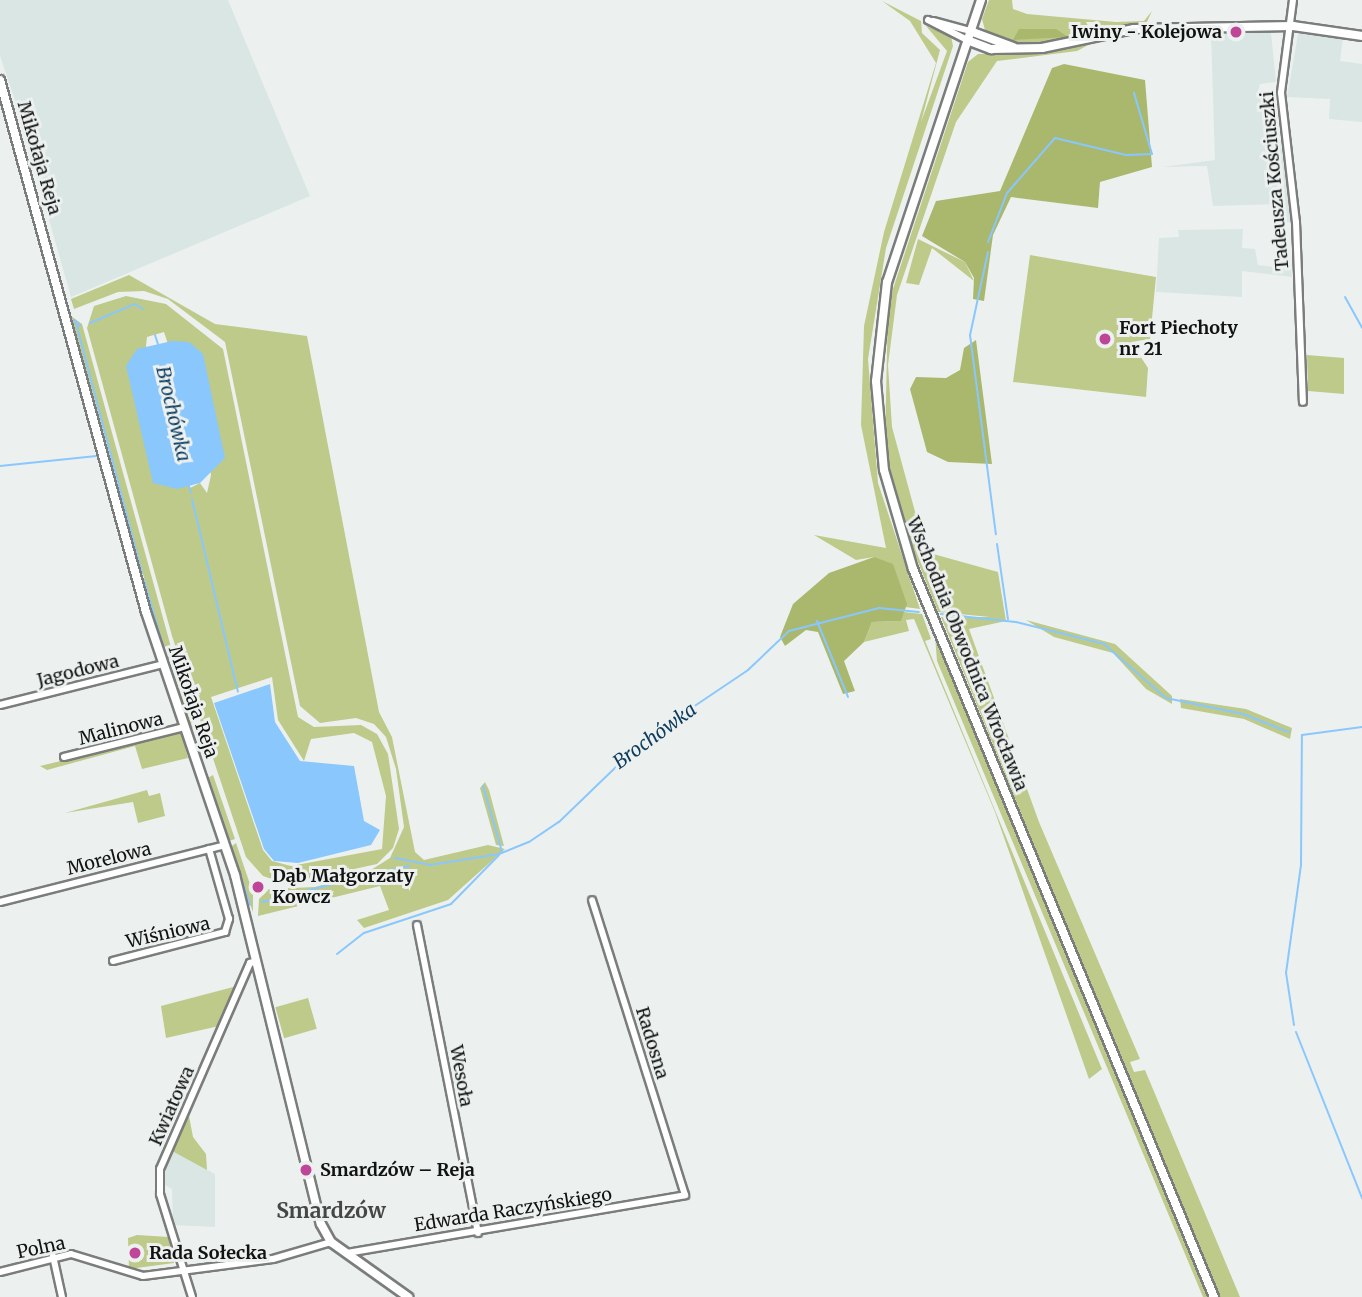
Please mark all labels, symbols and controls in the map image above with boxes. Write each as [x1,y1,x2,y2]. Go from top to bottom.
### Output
place label: Iwiny - Kolejowa [1071,21,1222,43]
marker: Iwiny - Kolejowa [1228,24,1244,40]
street label: Tadeusza Kościuszki [1256,90,1294,272]
street label: Mikołaja Reja [12,99,66,217]
place label: Fort Piechoty nr 21 [1119,318,1238,360]
marker: Fort Piechoty nr 21 [1097,331,1113,347]
water label: Brochówka [151,364,195,464]
street label: Wschodnia Obwodnica Wrocławia [902,514,1032,794]
street label: Mikołaja Reja [164,643,222,761]
street label: Jagodowa [35,650,121,692]
water label: Brochówka [609,698,701,774]
street label: Malinowa [77,708,165,750]
street label: Morelowa [65,838,153,880]
place label: Dąb Małgorzaty Kowcz [272,866,414,908]
marker: Dąb Małgorzaty Kowcz [250,879,266,895]
street label: Wiśniowa [124,913,212,953]
street label: Radosna [631,1004,673,1082]
street label: Wesoła [445,1043,477,1109]
street label: Kwiatowa [145,1063,199,1149]
place label: Smardzów – Reja [320,1159,475,1181]
marker: Smardzów – Reja [298,1162,314,1178]
street label: Edwarda Raczyńskiego [413,1184,613,1236]
district label: Smardzów [276,1198,386,1224]
street label: Polna [15,1232,67,1264]
place label: Rada Sołecka [149,1242,267,1264]
marker: Rada Sołecka [127,1245,143,1261]

